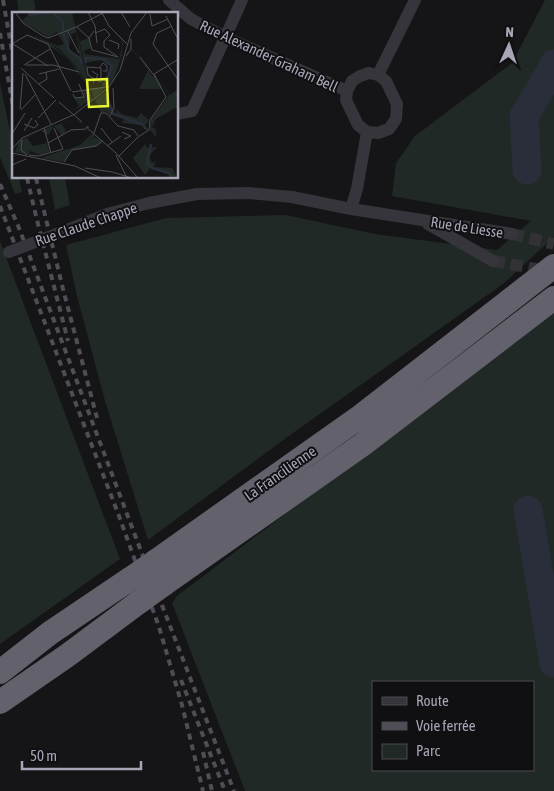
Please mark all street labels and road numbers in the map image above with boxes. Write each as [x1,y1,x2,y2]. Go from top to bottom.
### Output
street label: Rue Alexander Graham Bell [197,17,341,95]
street label: Rue Claude Chappe [33,199,139,249]
street label: Rue de Liesse [430,213,505,241]
street label: La Francilienne [241,442,319,504]

